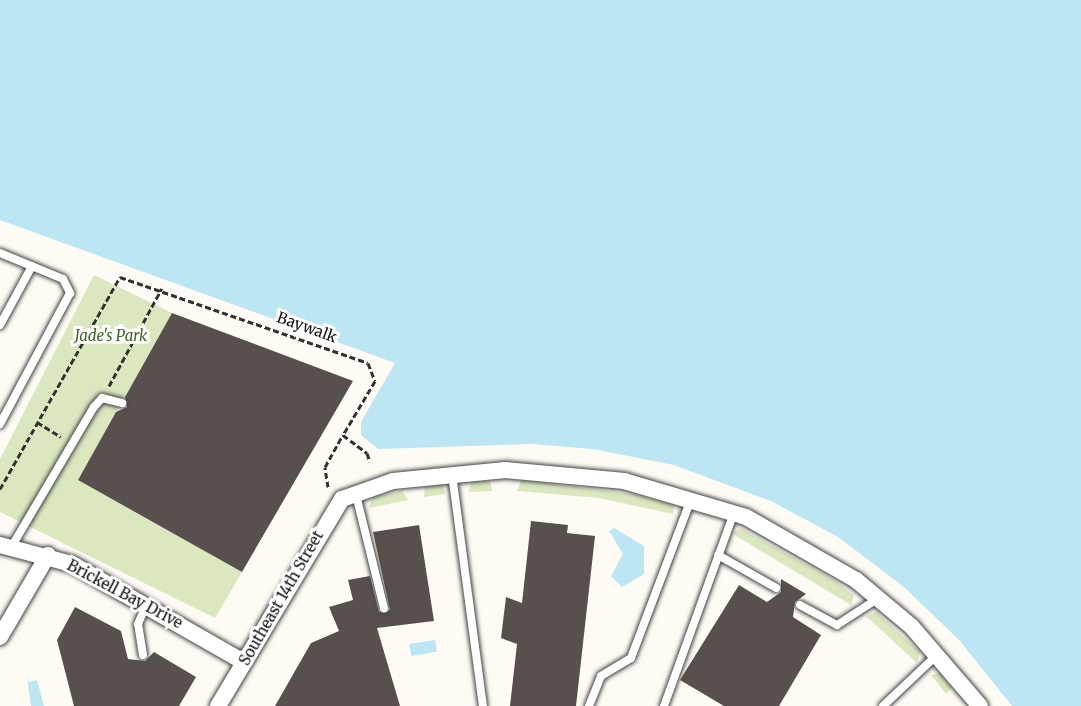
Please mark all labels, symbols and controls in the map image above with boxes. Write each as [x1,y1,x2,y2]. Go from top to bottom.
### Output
street label: Baywalk [275,308,339,346]
park label: Jade's Park [75,327,147,345]
street label: Southeast 14th Street [235,527,327,669]
street label: Brickell Bay Drive [64,556,186,632]

